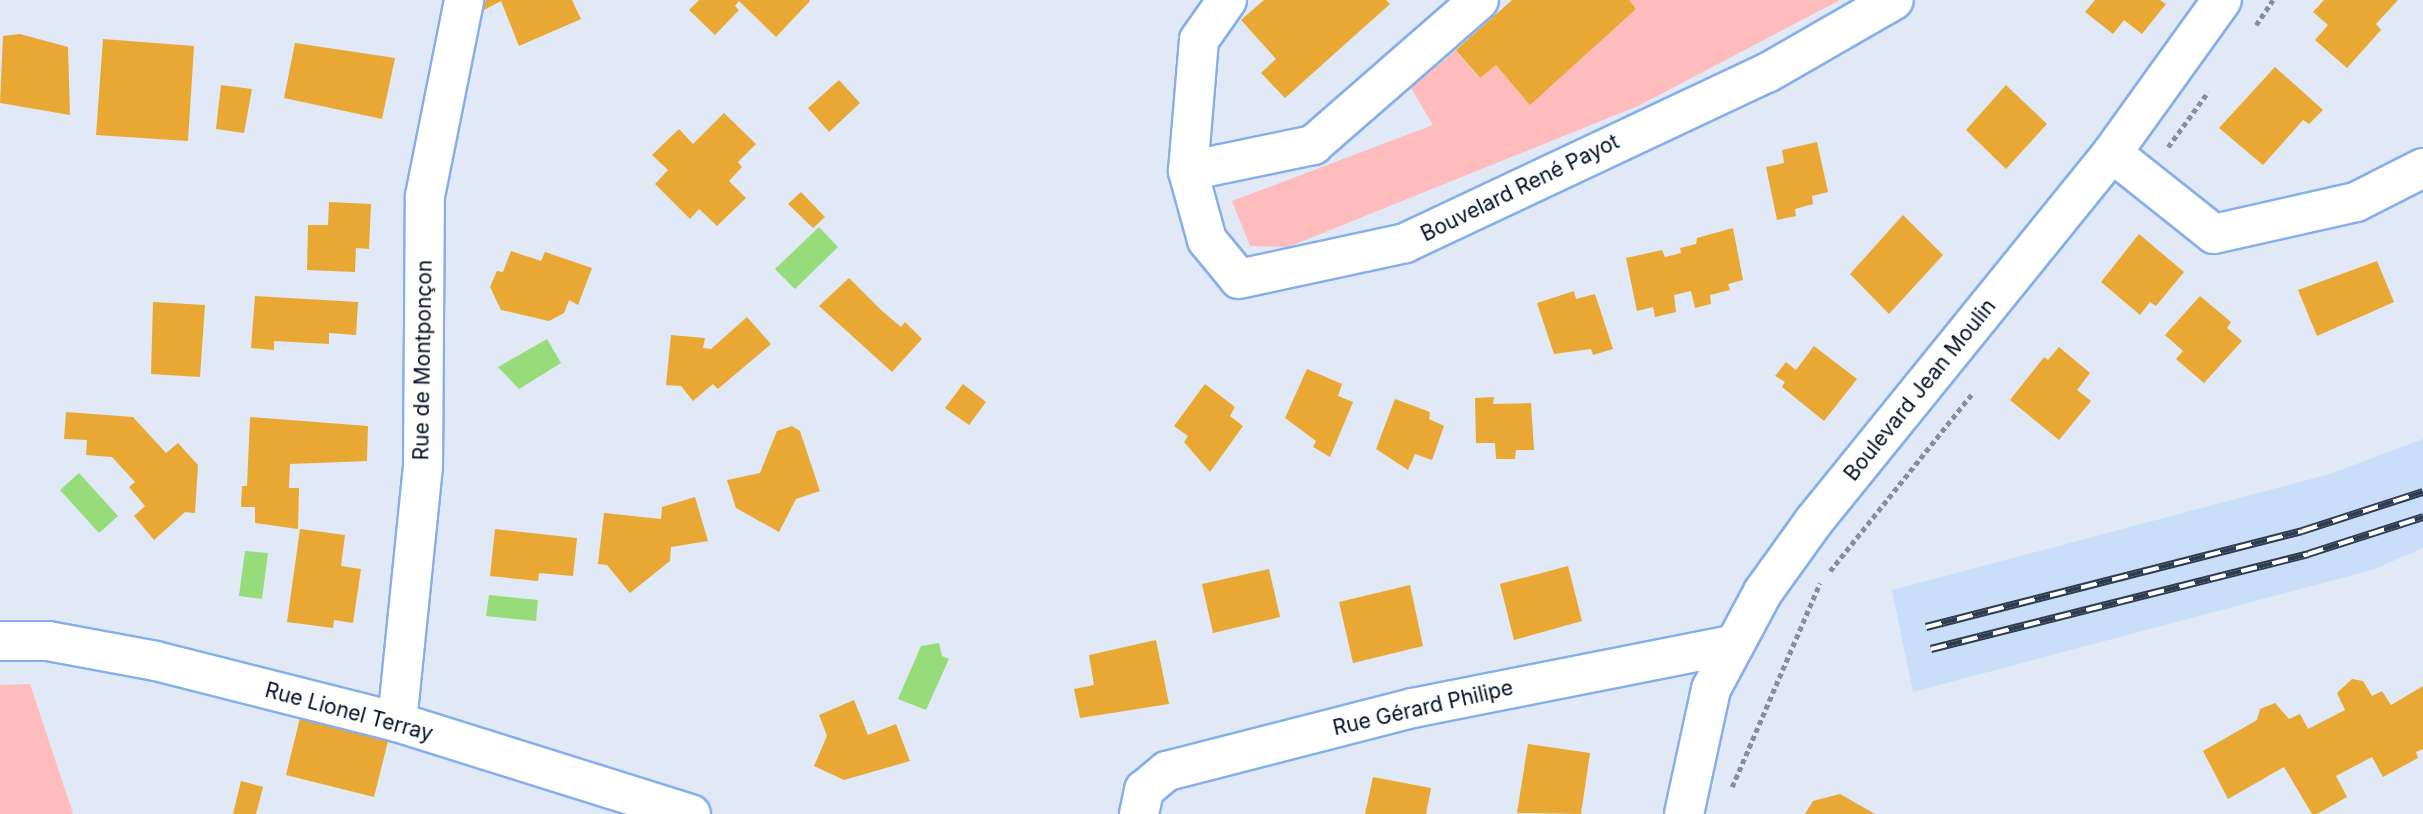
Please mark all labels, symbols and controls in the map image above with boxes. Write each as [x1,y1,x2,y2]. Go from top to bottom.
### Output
street label: Bouvelard René Payot [1417,129,1623,247]
street label: Rue de Montponçon [409,259,437,461]
street label: Boulevard Jean Moulin [1839,294,2001,486]
street label: Rue Gérard Philipe [1330,675,1516,741]
street label: Rue Lionel Terray [262,677,436,747]

